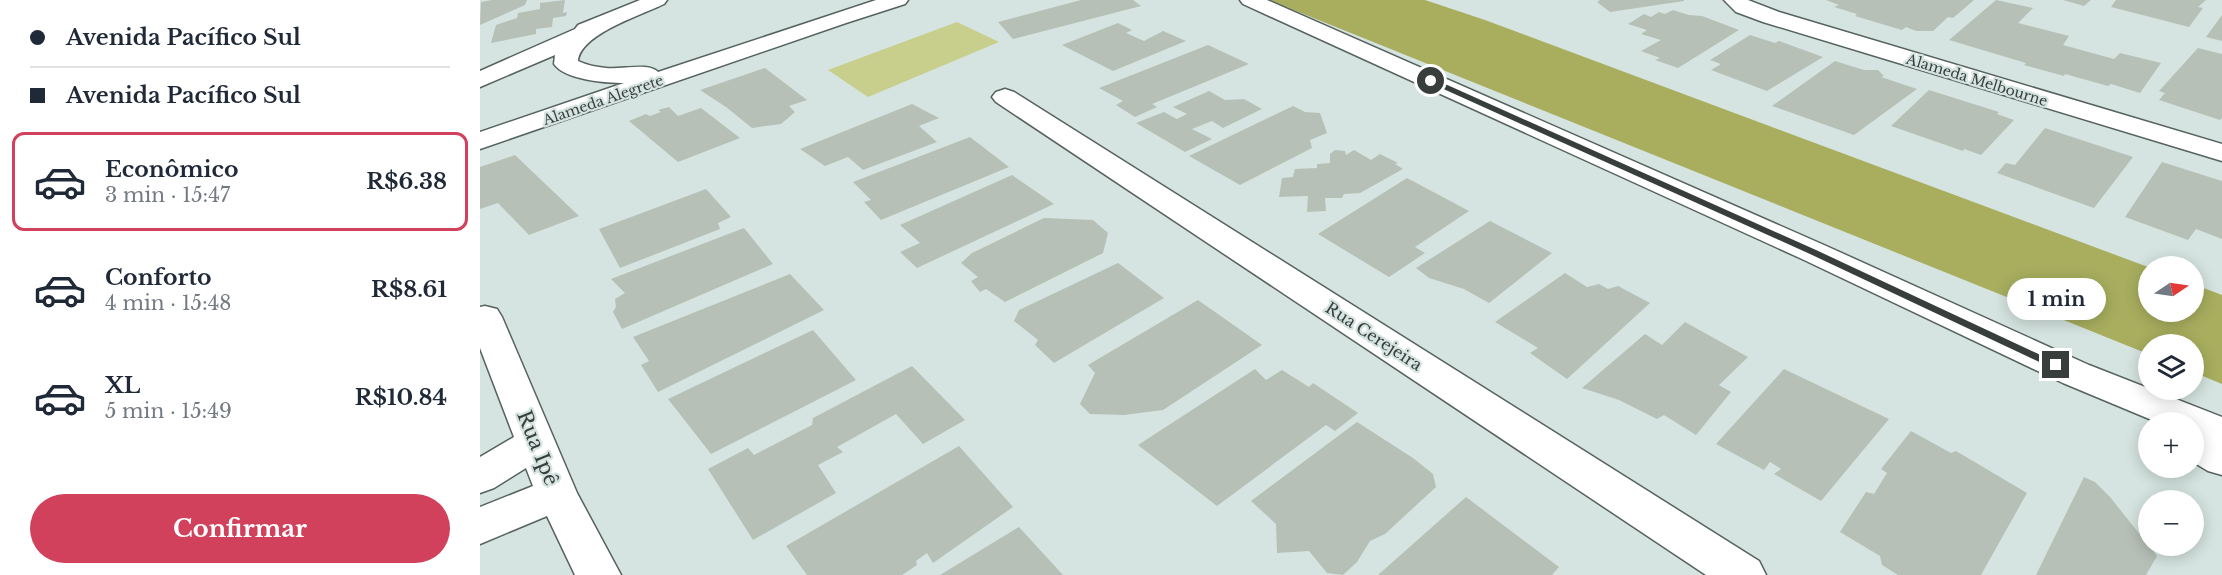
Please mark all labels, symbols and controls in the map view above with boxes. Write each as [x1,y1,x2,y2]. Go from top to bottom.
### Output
text: Avenida Pacífico Sul [66,24,301,51]
street label: Alameda Melbourne [1903,50,2050,110]
route start [1417,67,1444,94]
street label: Alameda Alegrete [539,71,666,129]
text: Avenida Pacífico Sul [66,82,301,109]
icon: car [33,155,87,209]
text: Econômico [105,156,238,183]
text: R$6.38 [366,168,447,195]
text: 3 min · 15:47 [105,183,230,207]
north arrow [2138,256,2204,322]
map controls [2138,256,2204,556]
icon: car [33,263,87,317]
text: Conforto [105,264,211,291]
text: R$8.61 [371,276,447,303]
callout: 1 min [2006,278,2106,320]
text: 1 min [2028,287,2085,311]
text: 4 min · 15:48 [105,291,231,315]
street label: Rua Cerejeira [1322,297,1426,375]
button: layers [2138,334,2204,400]
route end [2042,351,2069,378]
icon: car [33,371,87,425]
text: XL [105,372,140,399]
text: R$10.84 [355,384,447,411]
text: 5 min · 15:49 [105,399,232,423]
street label: Rua Ipê [512,407,564,489]
button: + [2138,412,2204,478]
button: − [2138,490,2204,556]
button: Confirmar [30,494,450,563]

